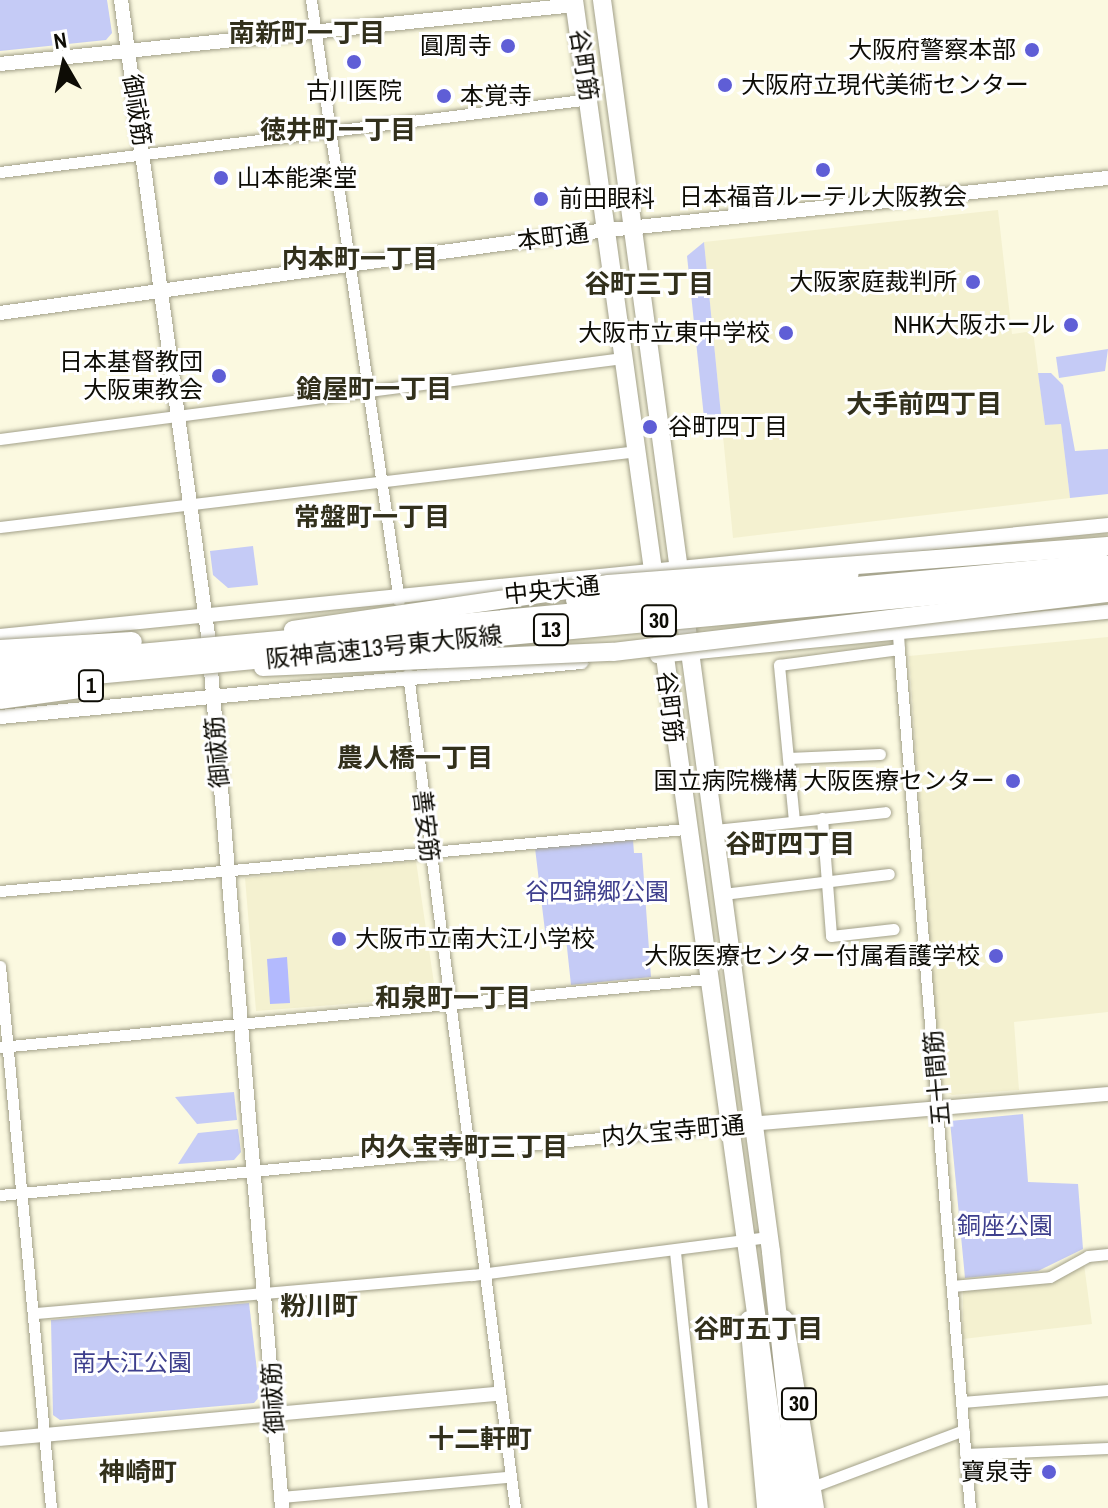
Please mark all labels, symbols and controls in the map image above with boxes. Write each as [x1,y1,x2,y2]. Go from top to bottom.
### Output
district label: 南新町一丁目 [229,17,385,49]
north arrow [24,24,104,104]
text: N [51,24,69,56]
street label: 谷町筋 [564,27,604,103]
place label: 圓周寺 [420,32,492,60]
place label: 大阪府警察本部 [848,36,1016,64]
marker: 圓周寺 [499,37,517,55]
marker: 大阪府警察本部 [1023,41,1041,59]
marker: 古川医院 [343,51,365,73]
place label: 大阪府立現代美術センター [741,71,1029,99]
street label: 御祓筋 [117,72,157,148]
marker: 大阪府立現代美術センター [716,76,734,94]
place label: 古川医院 [306,77,402,105]
place label: 本覚寺 [460,82,532,110]
marker: 本覚寺 [435,87,453,105]
district label: 徳井町一丁目 [260,114,416,146]
marker: 日本福音ルーテル大阪教会 [814,161,832,179]
place label: 山本能楽堂 [237,164,357,192]
marker: 山本能楽堂 [212,169,230,187]
place label: 日本福音ルーテル大阪教会 [679,183,967,211]
place label: 前田眼科 [559,185,655,213]
marker: 前田眼科 [530,188,552,210]
street label: 本町通 [516,218,590,256]
district label: 内本町一丁目 [282,243,438,275]
district label: 谷町三丁目 [584,268,714,300]
place label: 大阪家庭裁判所 [789,268,957,296]
marker: 大阪家庭裁判所 [964,273,982,291]
place label: NHK大阪ホール [893,311,1055,339]
marker: NHK大阪ホール [1062,316,1080,334]
place label: 大阪市立東中学校 [578,319,770,347]
marker: 大阪市立東中学校 [777,324,795,342]
place label: 日本基督教団 大阪東教会 [59,348,203,404]
marker: 日本基督教団 大阪東教会 [210,367,228,385]
district label: 鎗屋町一丁目 [296,373,452,405]
district label: 大手前四丁目 [846,388,1002,420]
place label: 谷町四丁目 [668,413,788,441]
marker: 谷町四丁目 [639,416,661,438]
district label: 常盤町一丁目 [294,501,450,533]
street label: 中央大通 [503,571,601,609]
road number: 30 [639,603,679,639]
road number: 13 [531,612,571,648]
street label: 阪神高速13号東大阪線 [264,620,504,674]
road number: 1 [77,668,105,704]
street label: 谷町筋 [651,670,689,744]
street label: 御祓筋 [200,715,234,789]
district label: 農人橋一丁目 [337,742,493,774]
place label: 国立病院機構 大阪医療センター [654,767,995,795]
marker: 国立病院機構 大阪医療センター [1002,770,1024,792]
street label: 善安筋 [407,789,445,863]
district label: 谷町四丁目 [725,828,855,860]
park label: 谷四錦郷公園 [525,878,669,906]
place label: 大阪市立南大江小学校 [355,925,595,953]
marker: 大阪市立南大江小学校 [330,930,348,948]
place label: 大阪医療センター付属看護学校 [644,942,980,970]
marker: 大阪医療センター付属看護学校 [987,947,1005,965]
district label: 和泉町一丁目 [375,982,531,1014]
street label: 五十間筋 [918,1029,956,1127]
street label: 内久宝寺町通 [600,1110,746,1152]
district label: 内久宝寺町三丁目 [360,1131,568,1163]
park label: 銅座公園 [957,1212,1053,1240]
district label: 粉川町 [280,1290,358,1322]
district label: 谷町五丁目 [693,1313,823,1345]
park label: 南大江公園 [72,1349,192,1377]
street label: 御祓筋 [257,1361,289,1435]
road number: 30 [779,1386,819,1422]
district label: 十二軒町 [428,1423,532,1455]
district label: 神崎町 [99,1456,177,1488]
place label: 寶泉寺 [961,1458,1033,1486]
marker: 寶泉寺 [1040,1463,1058,1481]

